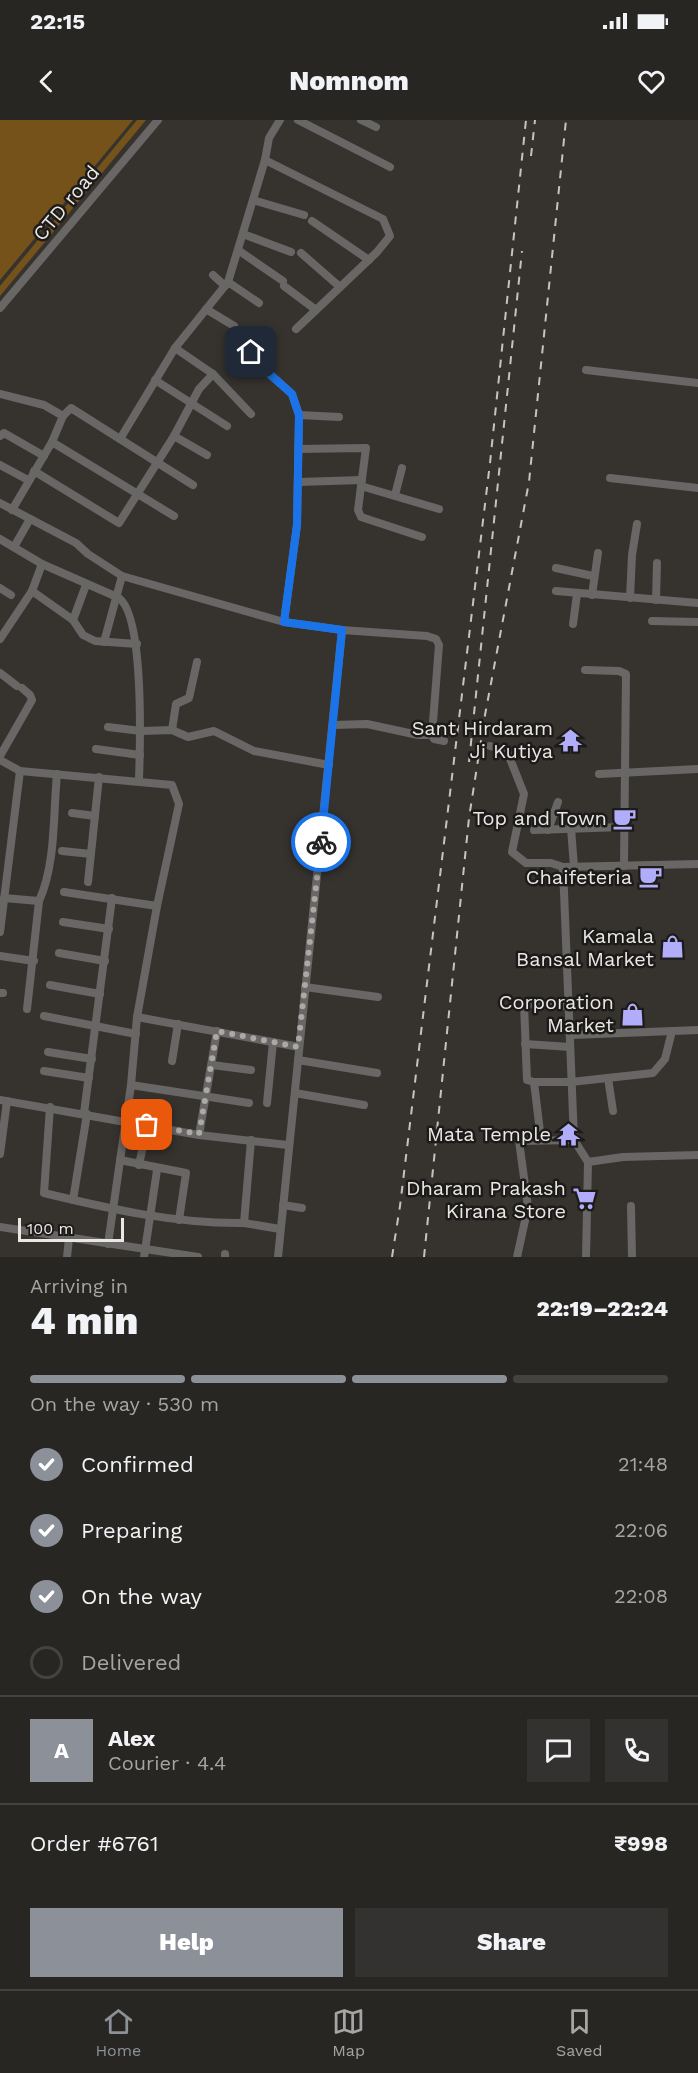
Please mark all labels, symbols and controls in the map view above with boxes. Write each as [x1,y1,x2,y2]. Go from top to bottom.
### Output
text: 22:15 [30,9,85,34]
icon: back [30,65,63,98]
text: Nomnom [289,65,409,97]
icon: heart [635,65,668,98]
street label: CTD road [28,161,104,245]
pin [225,326,276,377]
icon: home [234,335,267,368]
place label: Sant Hirdaram Ji Kutiya [412,716,553,763]
temple icon: Sant Hirdaram Ji Kutiya [558,727,584,753]
cafe icon: Top and Town [612,805,638,831]
place label: Top and Town [473,806,607,830]
courier [291,812,351,872]
icon: bike [305,826,338,859]
cafe icon: Chaifeteria [637,864,663,890]
place label: Chaifeteria [526,865,632,889]
place label: Kamala Bansal Market [516,924,655,971]
shop icon: Kamala Bansal Market [659,934,685,960]
place label: Corporation Market [499,990,615,1037]
shop icon: Corporation Market [619,1001,645,1027]
pin [121,1099,172,1150]
icon: bag [130,1108,163,1141]
temple icon: Mata Temple [556,1121,582,1147]
place label: Mata Temple [427,1122,551,1146]
place label: Dharam Prakash Kirana Store [406,1176,566,1223]
supermarket icon: Dharam Prakash Kirana Store [571,1186,597,1212]
scale bar [18,1215,124,1242]
text: 100 m [27,1219,74,1238]
text: Arriving in [30,1274,128,1298]
text: 22:19–22:24 [536,1296,668,1321]
text: 4 min [30,1298,139,1343]
text: On the way · 530 m [30,1392,219,1416]
icon: check [30,1448,63,1481]
text: Confirmed [81,1452,194,1477]
text: 21:48 [618,1452,668,1476]
icon: check [30,1514,63,1547]
text: Preparing [81,1518,182,1543]
text: 22:06 [614,1518,668,1542]
icon: check [30,1580,63,1613]
text: On the way [81,1584,202,1609]
text: 22:08 [614,1584,668,1608]
text: Delivered [81,1650,181,1675]
button: chat [527,1719,590,1782]
button: phone [605,1719,668,1782]
text: Alex [108,1726,155,1751]
text: A [54,1738,69,1763]
text: Courier · 4.4 [108,1751,226,1775]
text: Order #6761 [30,1831,159,1856]
text: ₹998 [614,1831,668,1856]
button: Help [30,1908,343,1977]
button: Share [355,1908,668,1977]
tab: Home [95,2005,141,2060]
tab: Map [332,2005,365,2060]
tab: Saved [556,2005,603,2060]

